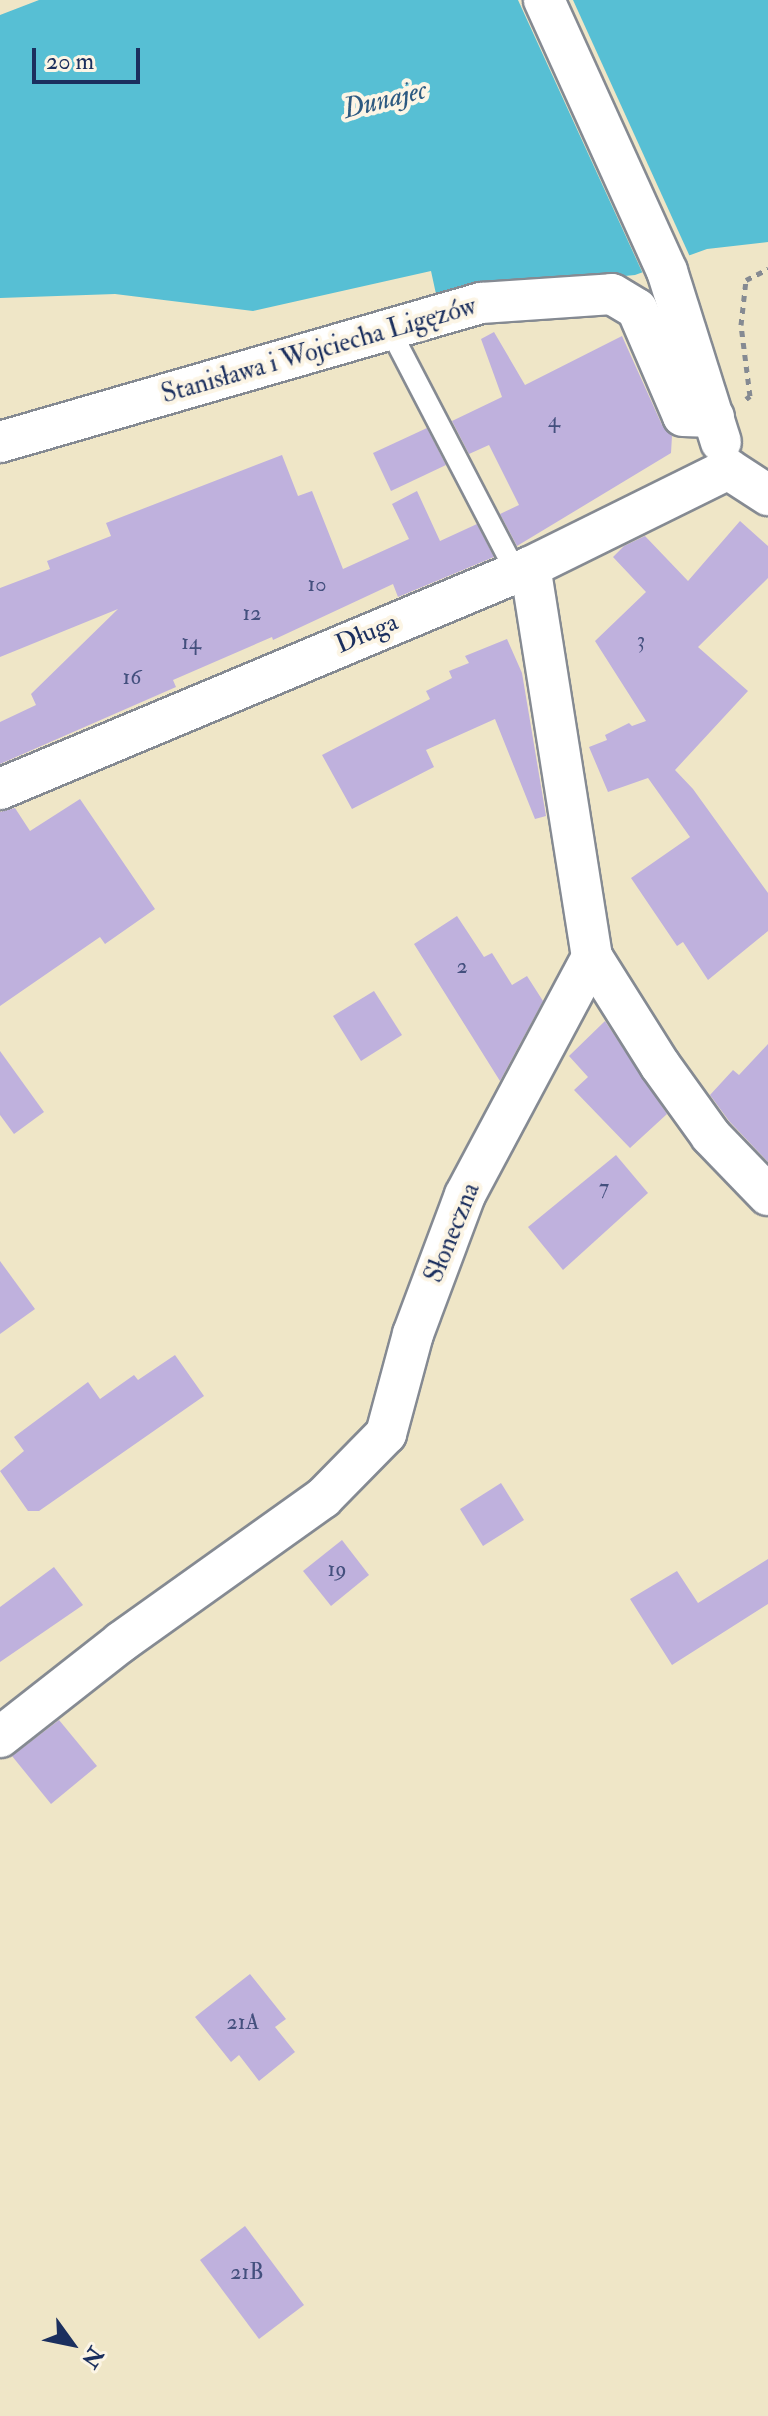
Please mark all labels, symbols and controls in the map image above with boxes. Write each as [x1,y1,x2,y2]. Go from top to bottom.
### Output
scale bar [36,32,144,82]
text: 20 m [46,46,94,77]
water label: Dunajec [340,73,430,127]
street label: Stanisława i Wojciecha Ligęzów [158,291,480,411]
house number: 4 [548,408,560,434]
house number: 10 [307,572,327,598]
house number: 12 [242,601,262,627]
street label: Długa [331,607,403,661]
house number: 3 [637,628,645,654]
house number: 14 [181,630,201,656]
house number: 16 [123,665,141,691]
house number: 2 [456,954,468,980]
house number: 7 [599,1175,609,1201]
street label: Słoneczna [419,1179,487,1287]
house number: 19 [327,1557,347,1583]
house number: 21A [227,2010,259,2036]
house number: 21B [230,2260,264,2286]
north arrow [32,2304,112,2384]
text: N [75,2341,109,2373]

